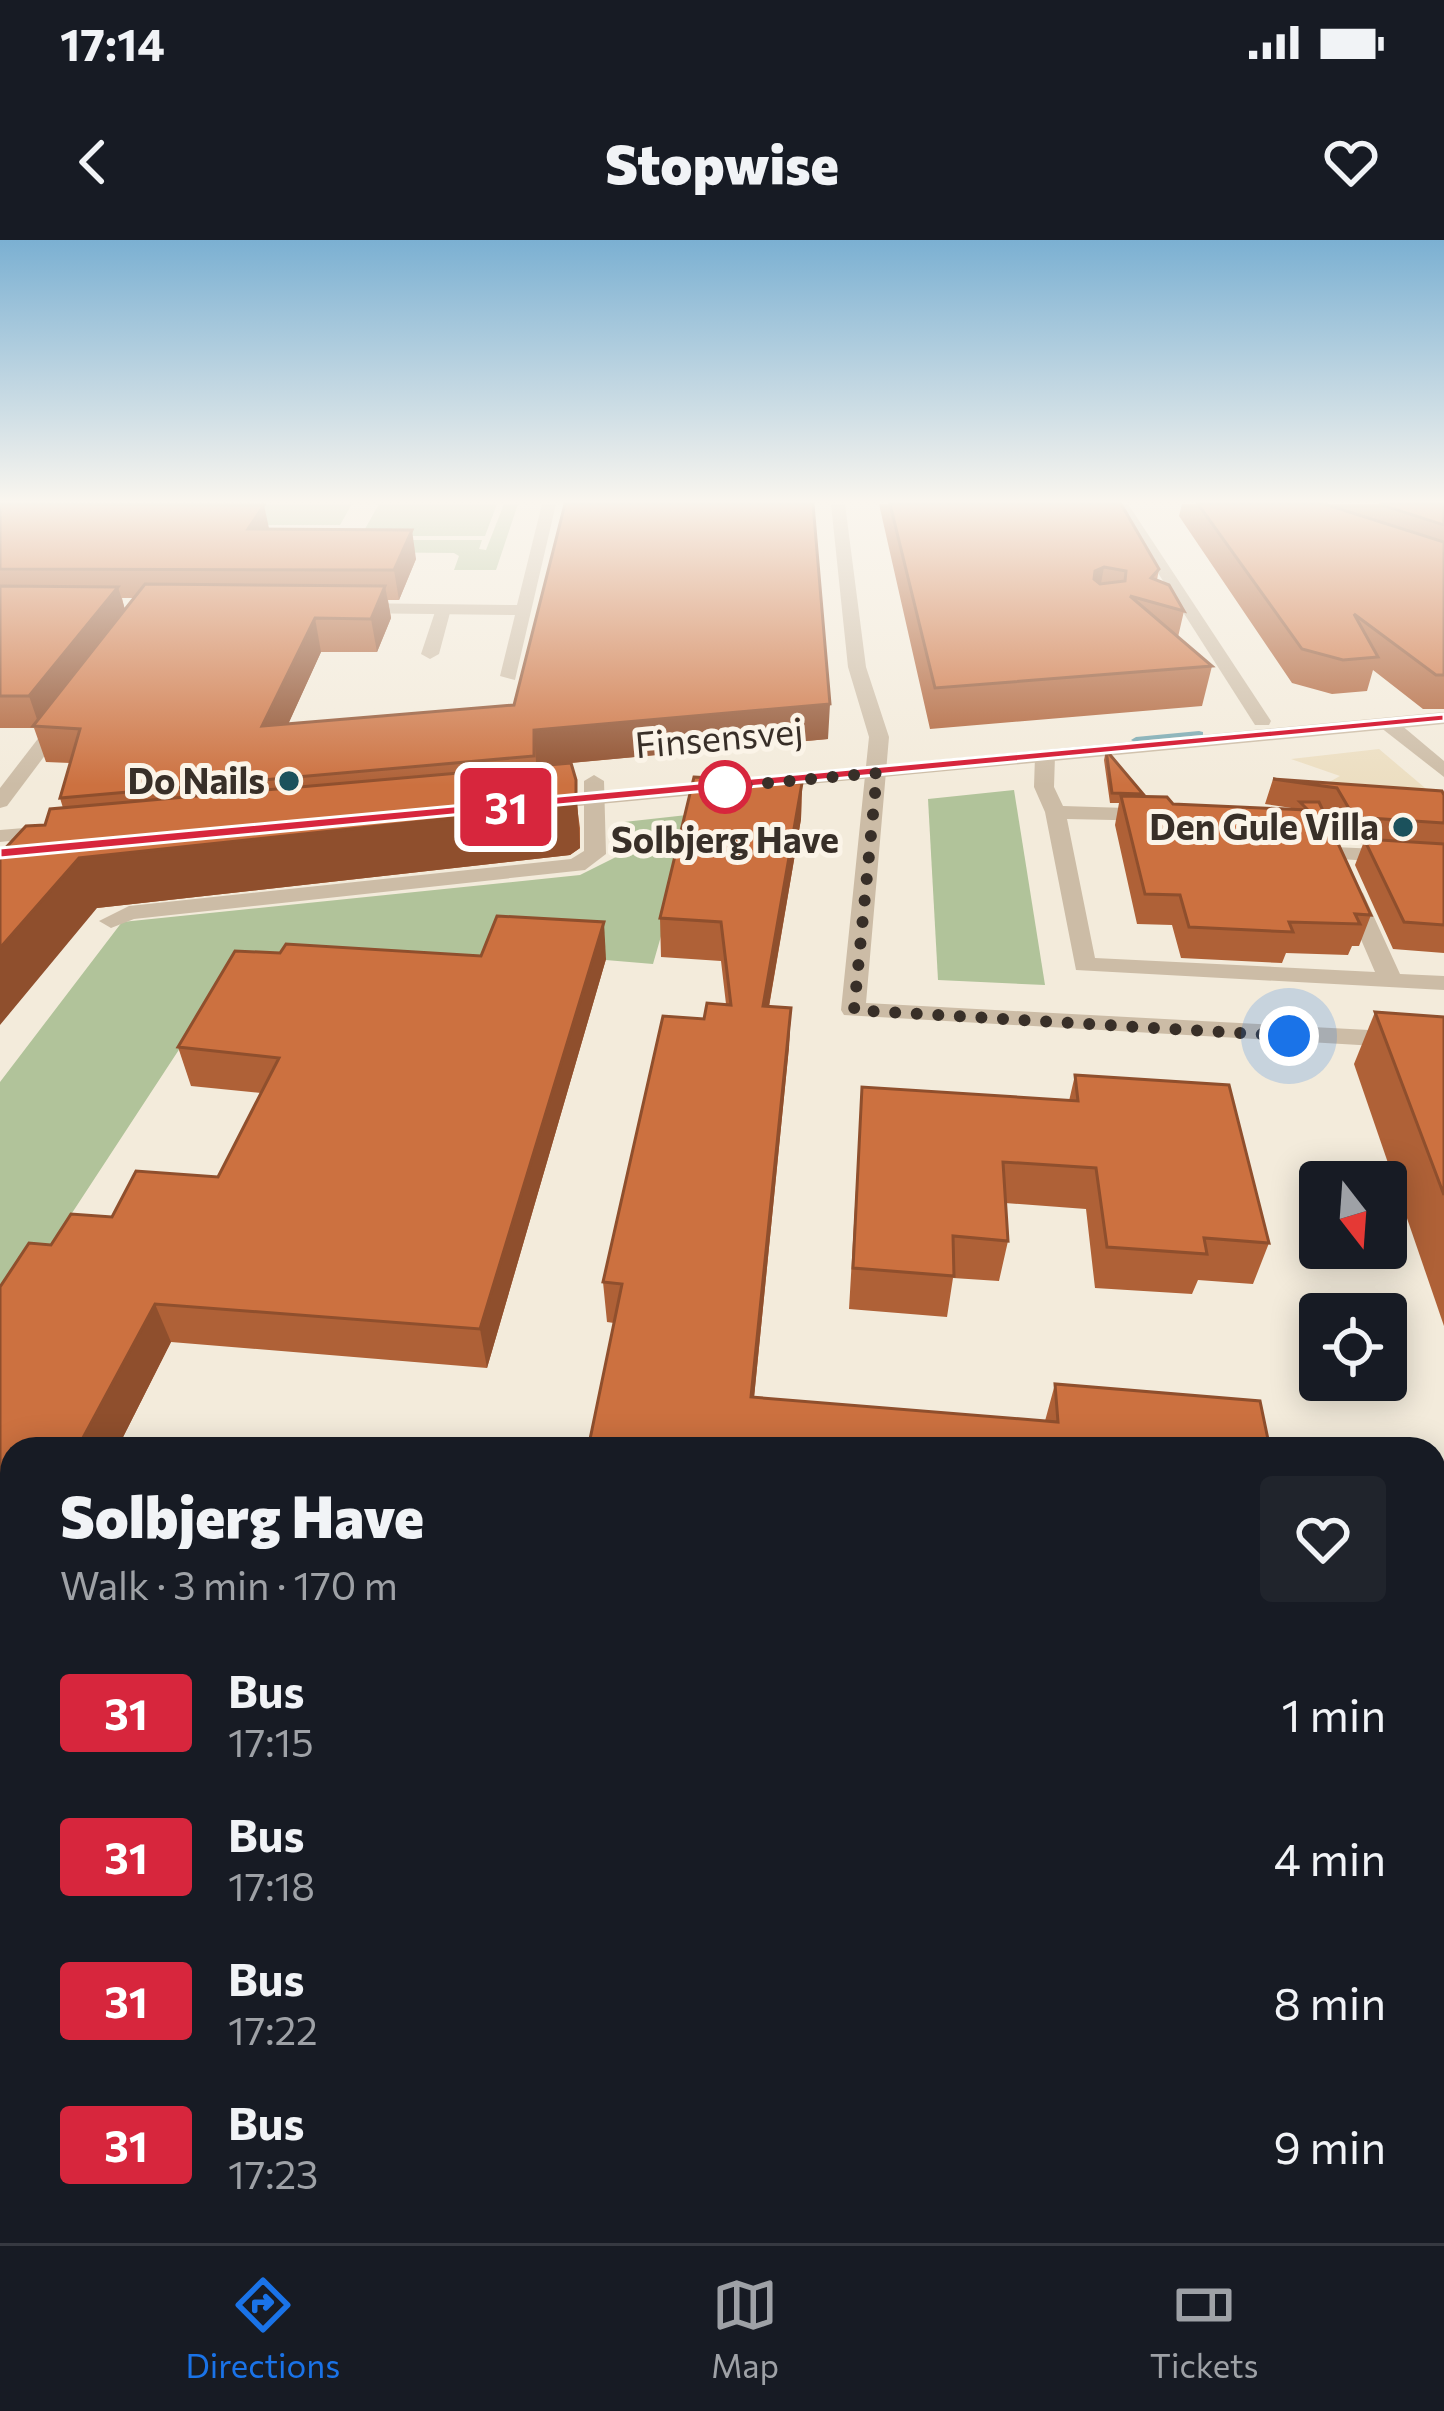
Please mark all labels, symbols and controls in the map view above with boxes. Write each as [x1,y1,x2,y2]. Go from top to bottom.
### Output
text: 17:14 [60,15,165,70]
icon: back [60,129,126,195]
text: Stopwise [605,129,839,195]
icon: heart [1318,129,1384,195]
street label: Finsensvej [633,707,805,765]
place label: Do Nails [128,757,265,801]
marker: Solbjerg Have [700,762,750,812]
marker: Do Nails [276,768,302,794]
line badge: 31 [452,768,560,846]
text: 31 [484,781,528,833]
place label: Den Gule Villa [1149,803,1379,847]
marker: Den Gule Villa [1390,814,1416,840]
place label: Solbjerg Have [611,816,839,860]
your location [1259,1006,1319,1066]
north arrow [1299,1161,1407,1269]
map controls [1299,1161,1407,1401]
button: locate [1299,1293,1407,1401]
button: heart [1260,1476,1386,1602]
text: Solbjerg Have [60,1480,424,1550]
text: Walk · 3 min · 170 m [60,1560,398,1608]
text: Bus [228,1662,304,1717]
text: 1 min [1282,1686,1386,1741]
text: 31 [104,1687,148,1739]
text: 17:15 [228,1717,314,1765]
text: Bus [228,1806,304,1861]
text: 4 min [1274,1830,1386,1885]
text: 31 [104,1831,148,1883]
text: 17:18 [228,1861,315,1909]
text: Bus [228,1950,304,2005]
text: 8 min [1273,1974,1386,2029]
text: 31 [104,1975,148,2027]
text: 17:22 [228,2005,318,2053]
text: Bus [228,2094,304,2149]
text: 9 min [1273,2118,1386,2173]
text: 31 [104,2119,148,2171]
text: 17:23 [228,2149,318,2197]
tab: Directions [185,2272,340,2385]
tab: Map [711,2272,779,2385]
tab: Tickets [1150,2272,1259,2385]

